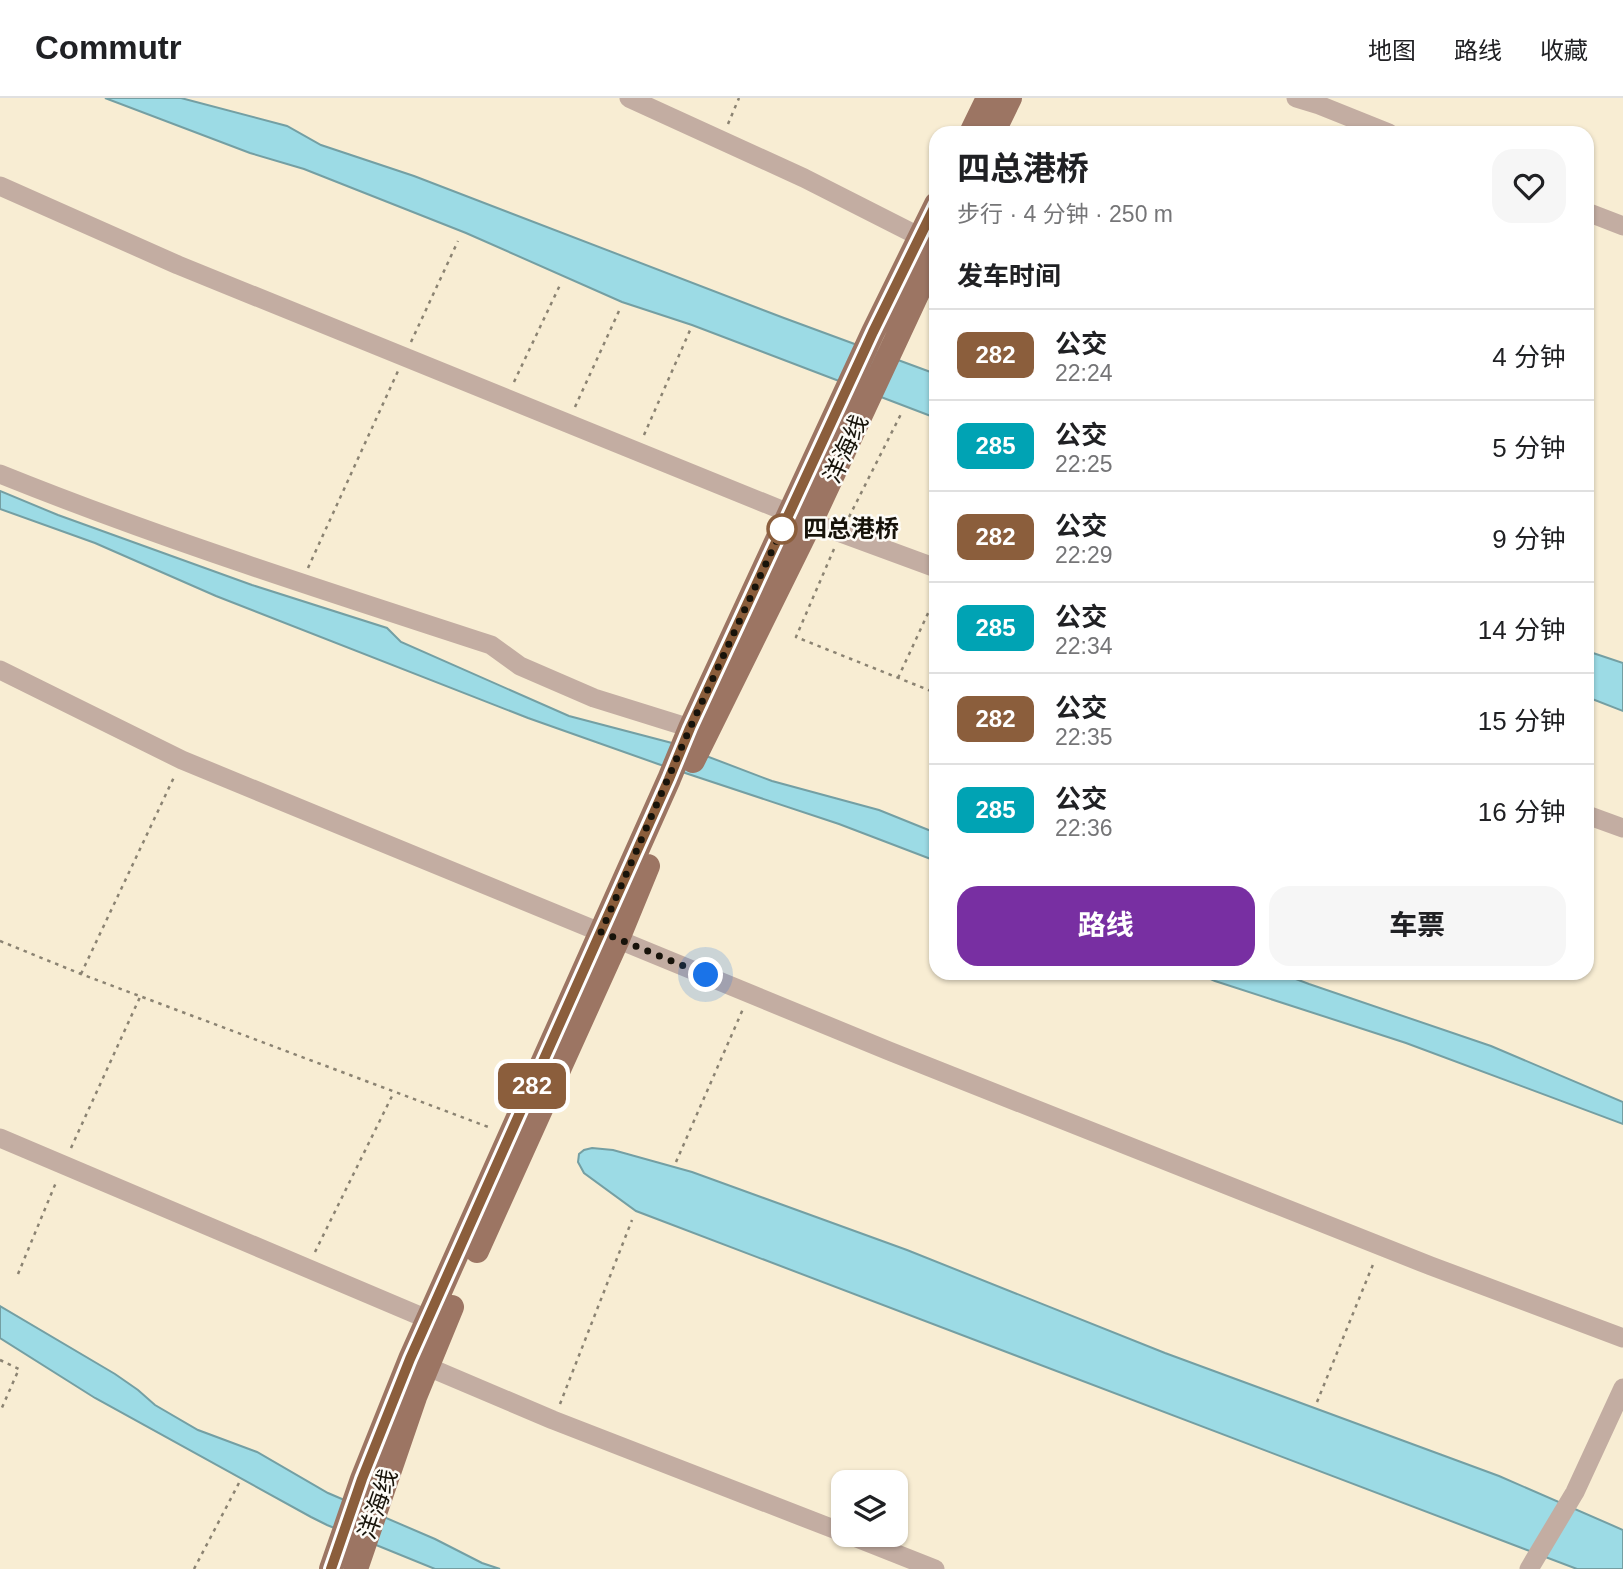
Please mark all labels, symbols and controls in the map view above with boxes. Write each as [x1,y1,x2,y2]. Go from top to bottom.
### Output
text: Commutr [35,29,182,66]
text: 地图 [1368,37,1416,64]
text: 路线 [1454,37,1502,64]
text: 收藏 [1540,37,1588,64]
button: heart [1492,149,1566,223]
text: 四总港桥 [957,150,1089,187]
text: 步行 · 4 分钟 · 250 m [957,201,1173,227]
text: 发车时间 [957,261,1061,291]
text: 公交 [1055,329,1107,359]
text: 282 [975,341,1016,368]
text: 4 分钟 [1492,342,1566,372]
text: 22:24 [1055,360,1113,386]
street label: 洋海线 [818,410,873,487]
text: 公交 [1055,420,1107,450]
text: 285 [975,432,1016,459]
text: 5 分钟 [1492,433,1566,463]
text: 22:25 [1055,451,1113,477]
text: 公交 [1055,511,1107,541]
marker: 四总港桥 [767,514,797,544]
place label: 四总港桥 [803,515,899,542]
text: 282 [975,523,1016,550]
text: 9 分钟 [1492,524,1566,554]
text: 22:29 [1055,542,1113,568]
text: 公交 [1055,602,1107,632]
text: 285 [975,614,1016,641]
text: 14 分钟 [1478,615,1566,645]
text: 22:34 [1055,633,1113,659]
text: 公交 [1055,693,1107,723]
text: 282 [975,705,1016,732]
text: 15 分钟 [1478,706,1566,736]
text: 22:35 [1055,724,1113,750]
text: 公交 [1055,784,1107,814]
text: 285 [975,796,1016,823]
text: 16 分钟 [1478,797,1566,827]
text: 22:36 [1055,815,1113,841]
button: 路线 [957,886,1255,966]
button: 车票 [1269,886,1566,966]
your location [688,957,723,992]
line badge: 282 [492,1063,572,1109]
text: 282 [512,1072,552,1099]
street label: 洋海线 [353,1465,402,1542]
map controls [831,1470,908,1547]
button: layers [831,1470,908,1547]

